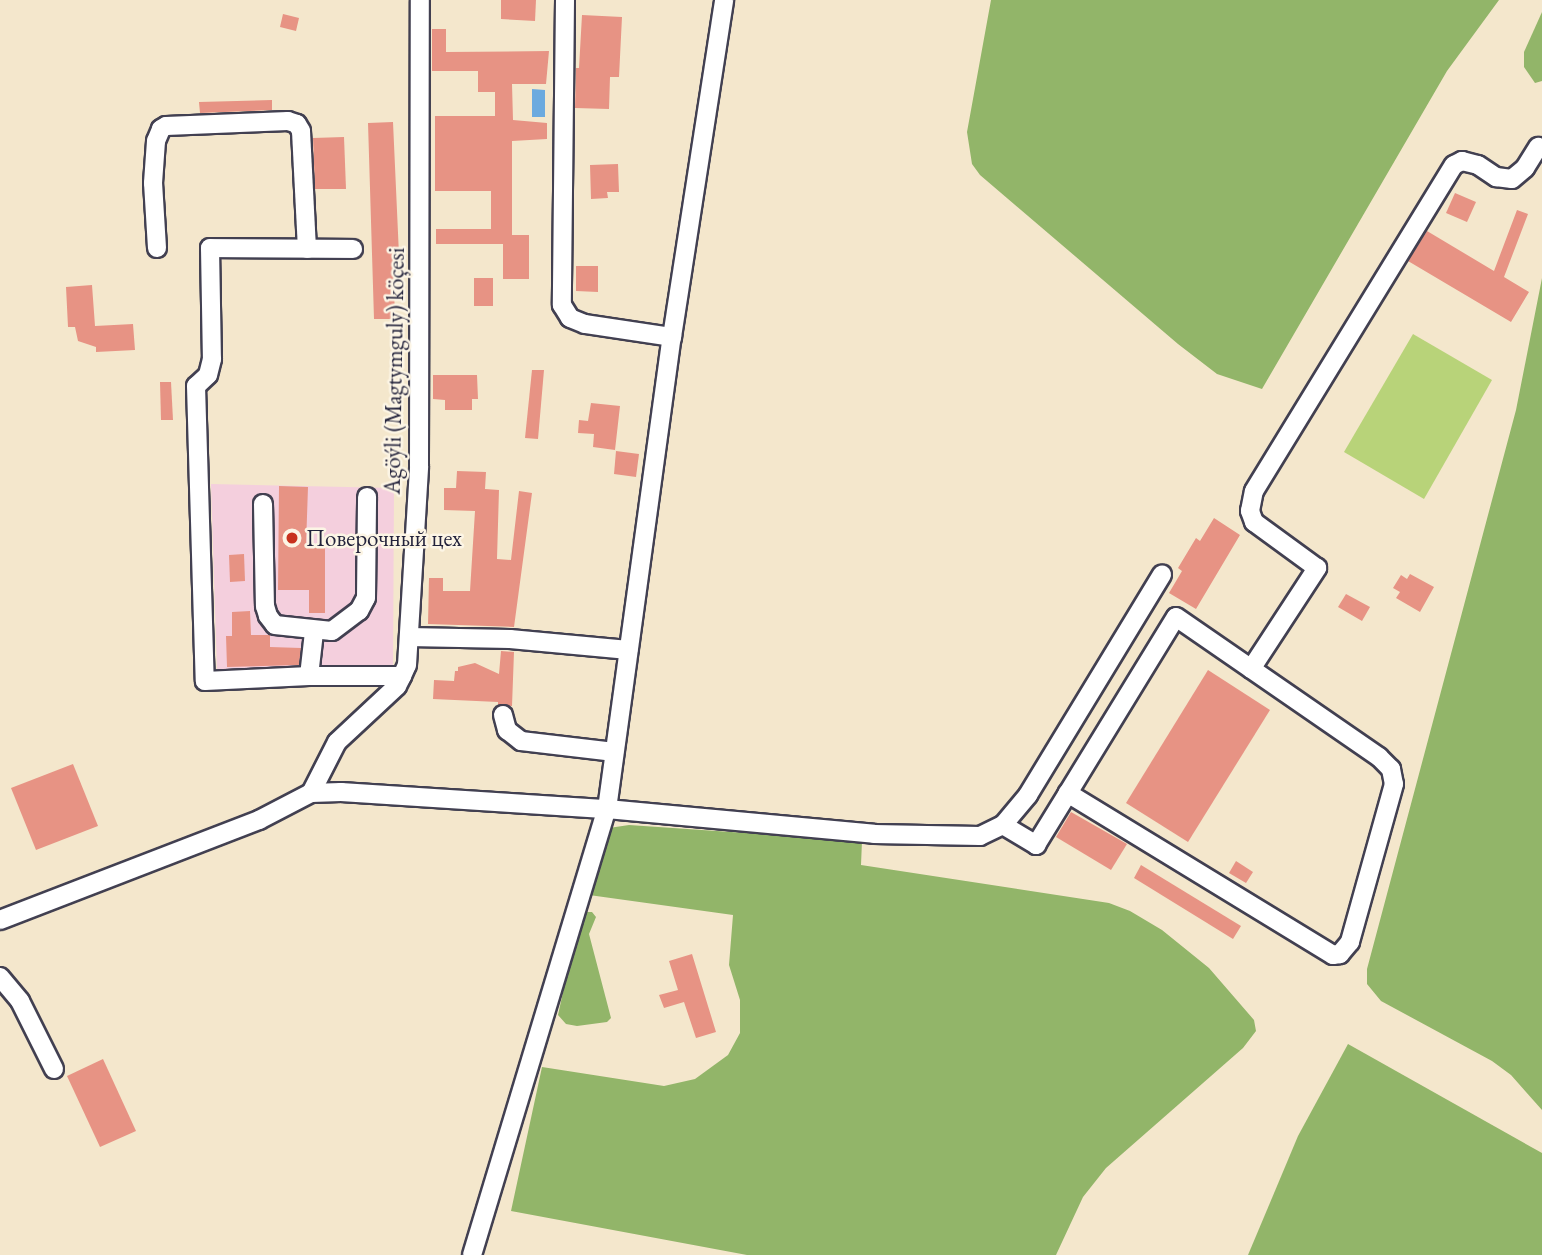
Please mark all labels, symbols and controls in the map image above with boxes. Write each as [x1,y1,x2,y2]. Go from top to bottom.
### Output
street label: Agöýli (Magtymguly) köçesi [378,247,410,495]
place label: Поверочный цех [306,524,462,552]
marker: Поверочный цех [284,530,300,546]

